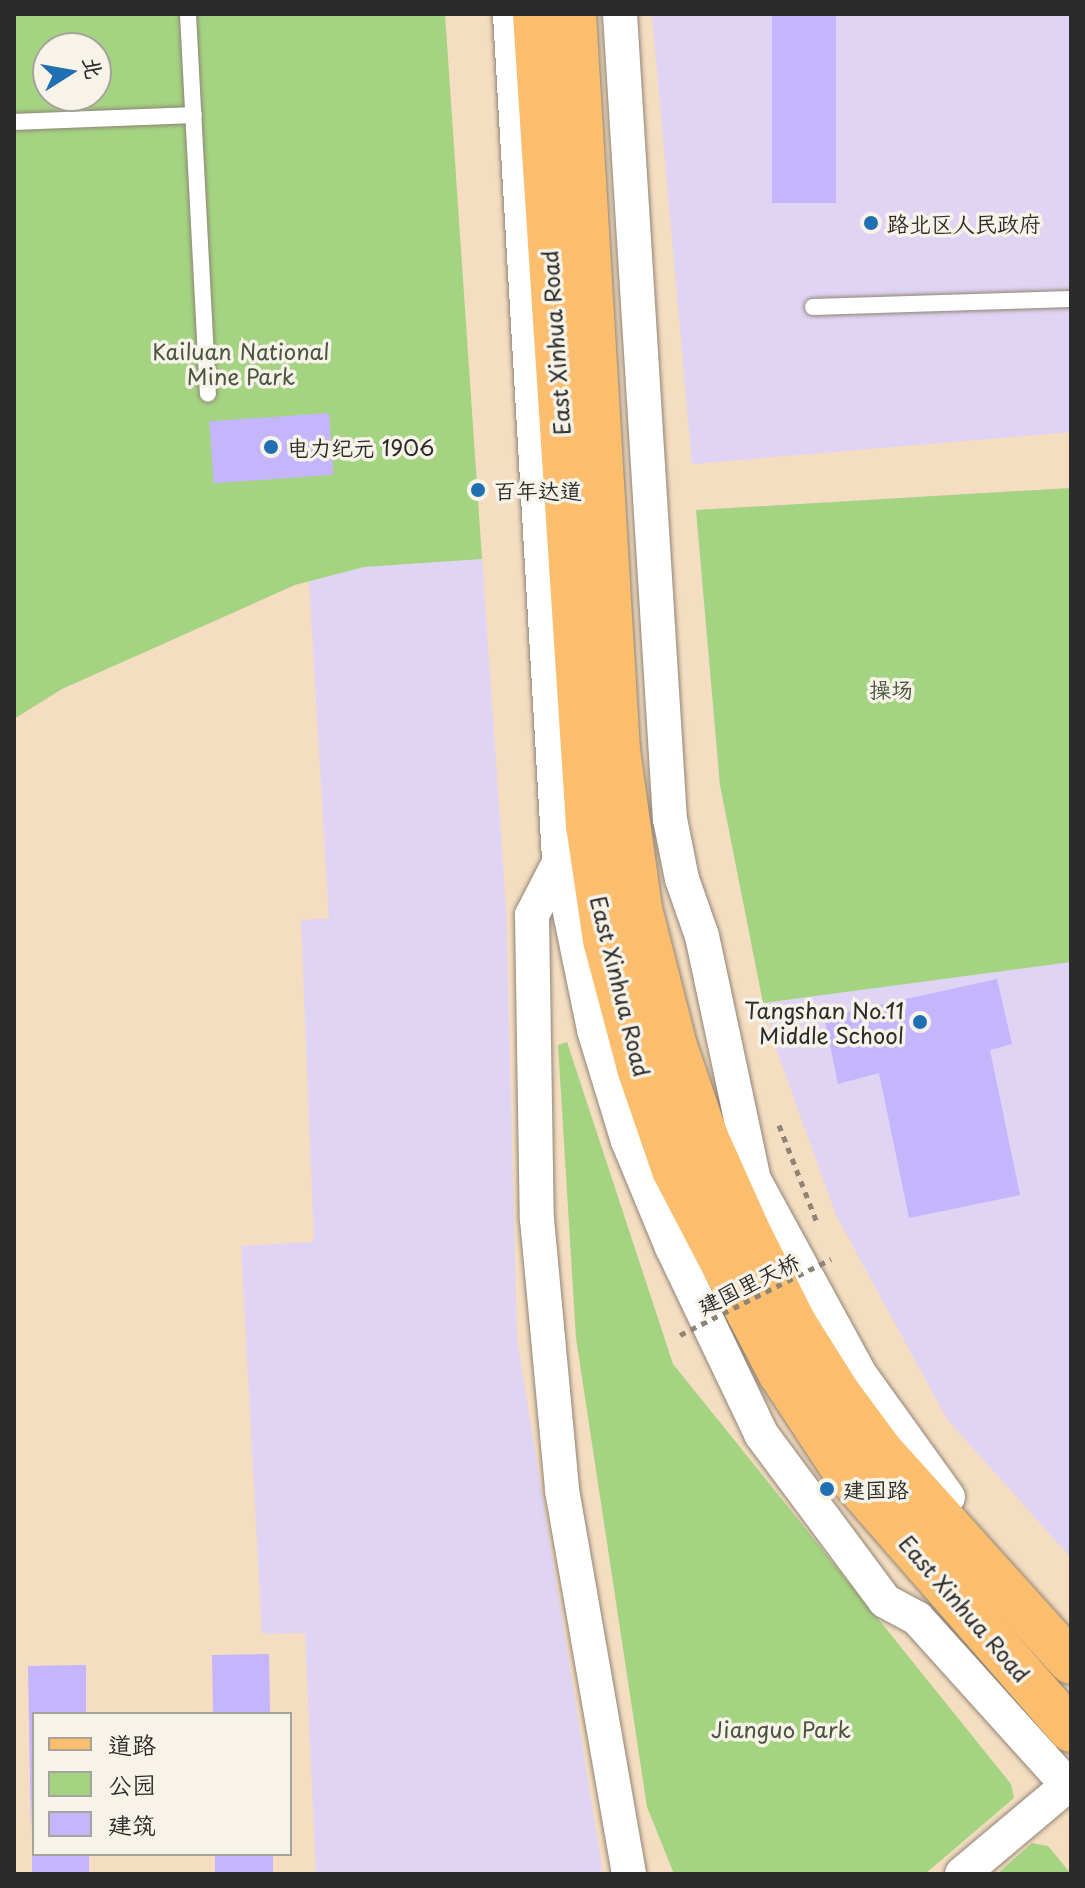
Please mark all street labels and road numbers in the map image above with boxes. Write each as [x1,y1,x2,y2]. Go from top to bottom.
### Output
street label: East Xinhua Road [535,249,575,437]
street label: East Xinhua Road [586,893,656,1079]
street label: 建国里天桥 [693,1247,803,1319]
street label: East Xinhua Road [894,1529,1036,1687]

